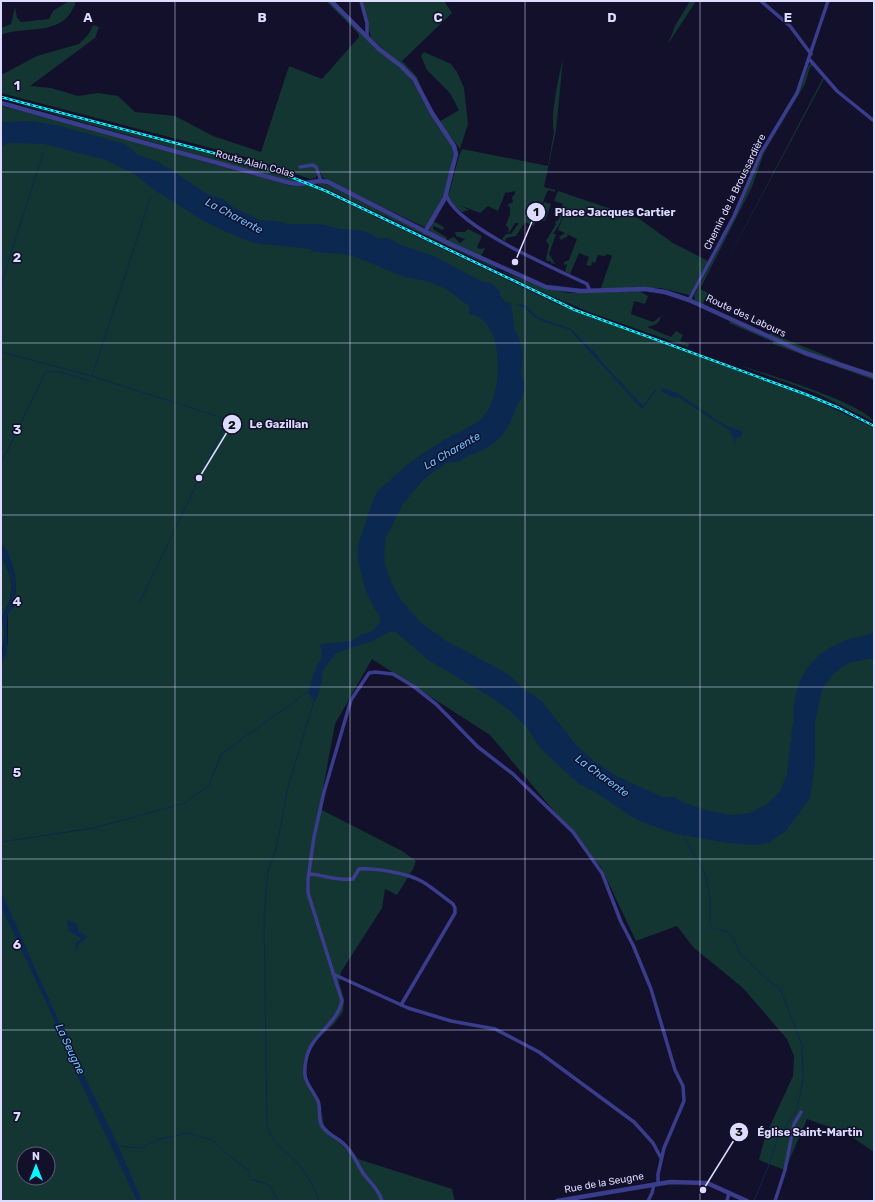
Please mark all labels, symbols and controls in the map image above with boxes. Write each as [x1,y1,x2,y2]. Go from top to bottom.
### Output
text: A [83,10,93,25]
text: B [257,10,267,25]
text: C [433,10,443,25]
text: D [607,10,617,25]
text: E [784,10,792,25]
text: 1 [14,78,20,93]
street label: Chemin de la Broussardière [702,132,768,252]
street label: Route Alain Colas [214,148,296,180]
water label: La Charente [203,195,265,237]
callout: Place Jacques Cartier [526,201,683,224]
text: 1 [533,205,539,219]
text: Place Jacques Cartier [555,206,675,219]
text: 2 [13,250,21,265]
street label: Route des Labours [704,292,788,340]
callout: Le Gazillan [222,413,317,436]
text: 2 [228,418,236,432]
text: Le Gazillan [250,418,308,431]
text: 3 [13,422,22,437]
water label: La Charente [421,430,483,472]
text: 4 [13,594,22,609]
water label: La Charente [573,752,631,800]
text: 5 [13,765,21,780]
text: 6 [13,937,22,952]
water label: La Seugne [53,1022,87,1076]
text: 7 [13,1109,21,1124]
callout: Église Saint-Martin [729,1120,870,1143]
text: 3 [735,1125,743,1139]
text: Église Saint-Martin [757,1126,863,1139]
north arrow [16,1146,56,1186]
text: N [32,1150,40,1163]
street label: Rue de la Seugne [563,1170,645,1196]

